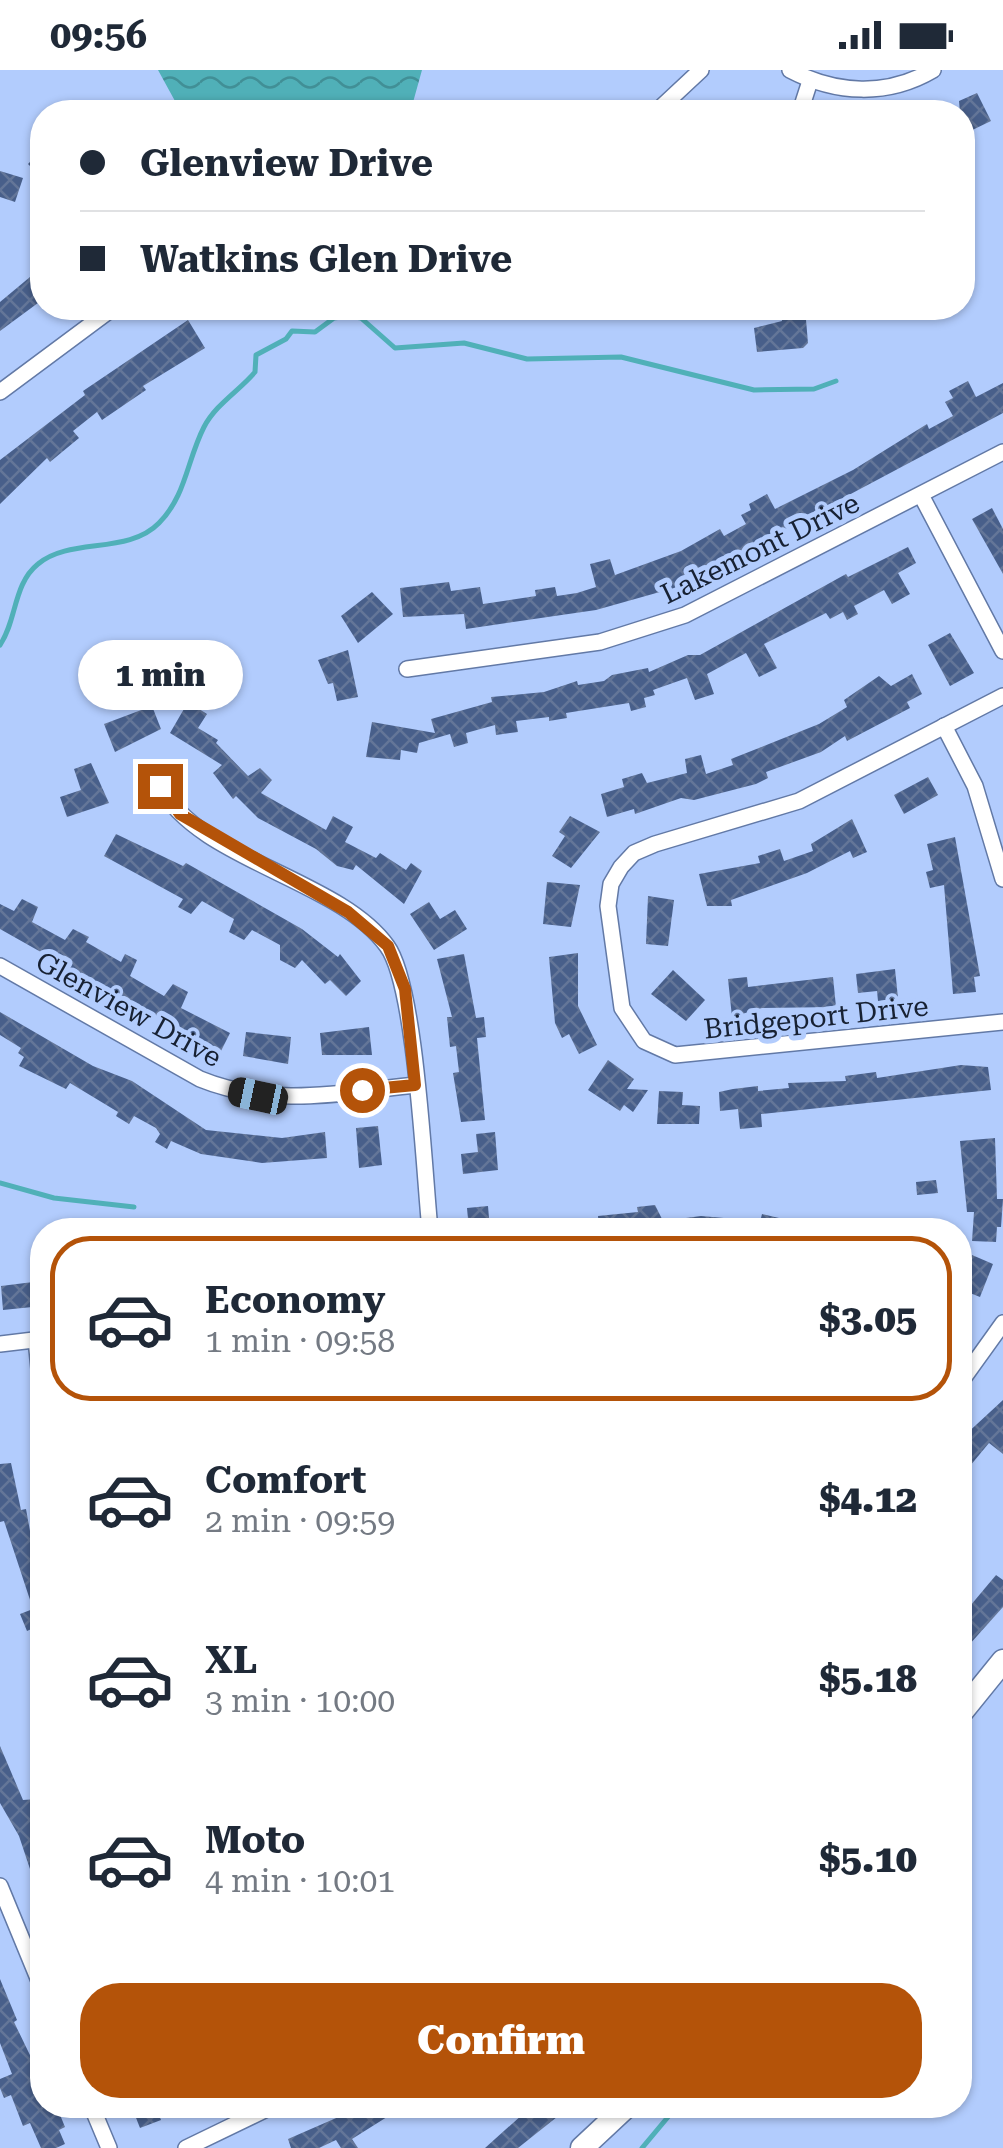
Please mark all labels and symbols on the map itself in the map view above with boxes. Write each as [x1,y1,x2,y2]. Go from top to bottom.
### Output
street label: Lakemont Drive [656,486,865,611]
callout: 1 min [78,641,242,711]
route end [138,764,183,809]
street label: Glenview Drive [30,945,227,1074]
street label: Bridgeport Drive [702,989,930,1046]
route start [340,1068,385,1113]
car [226,1075,290,1117]

